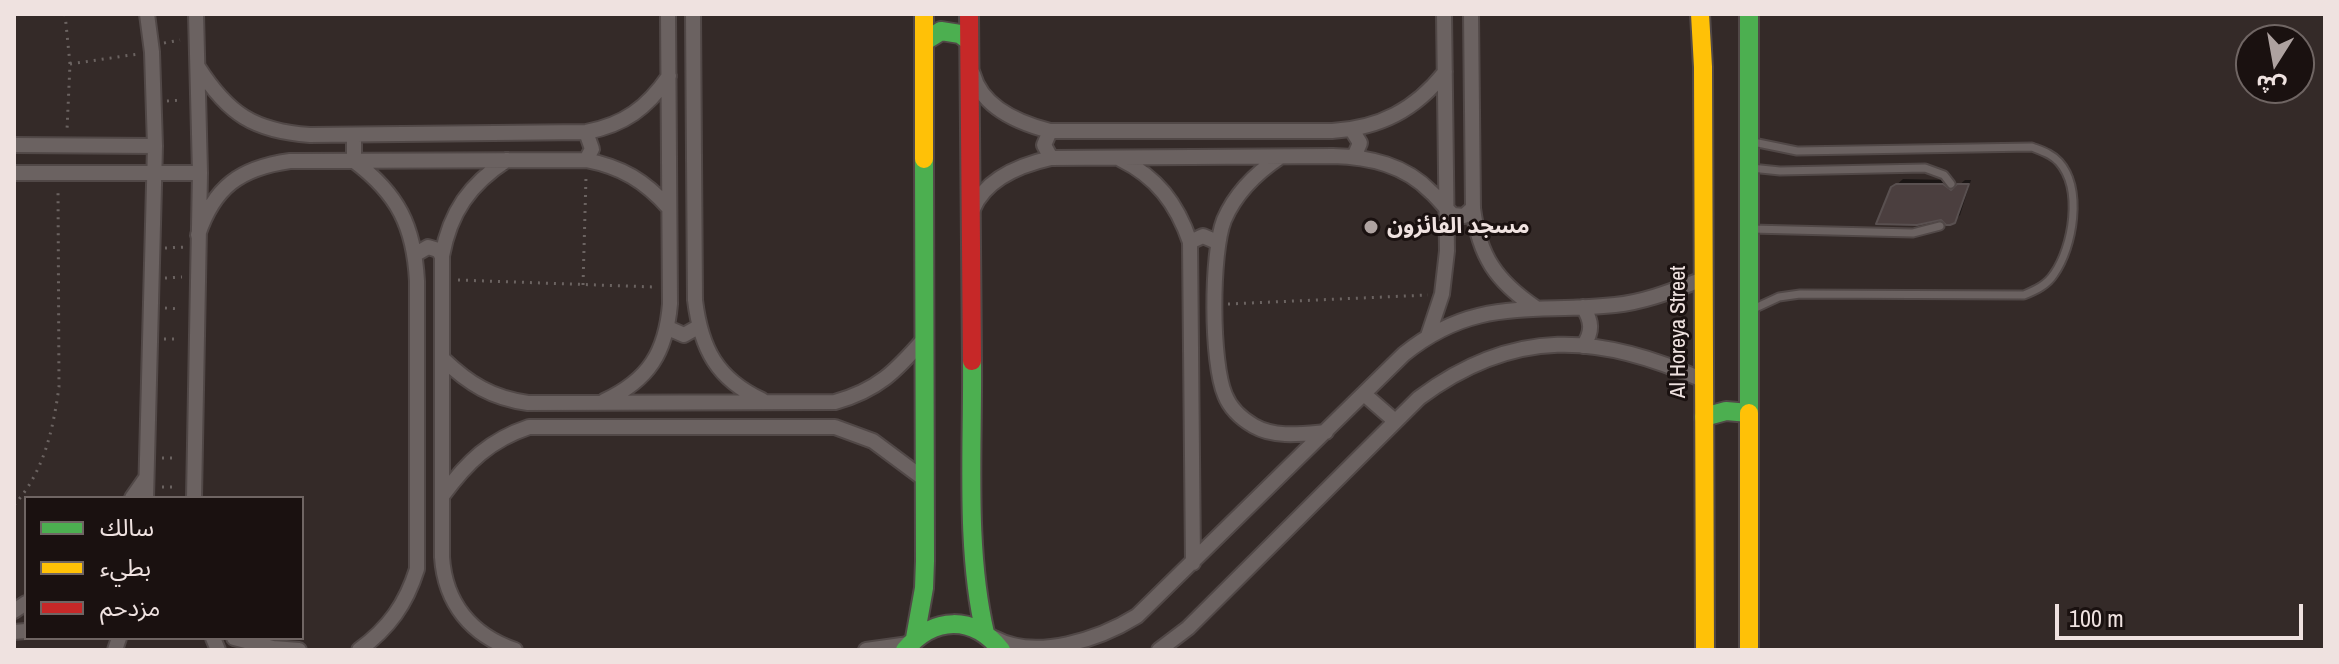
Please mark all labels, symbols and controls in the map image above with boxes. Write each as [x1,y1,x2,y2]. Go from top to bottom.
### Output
north arrow [2235,24,2315,104]
text: ش [2253,68,2288,103]
place label: مسجد الفائزون [1387,214,1529,240]
marker: مسجد الفائزون [1362,218,1380,236]
street label: Al Horeya Street [1666,266,1692,398]
legend [24,496,304,640]
text: سالك [100,511,154,543]
text: بطيء [100,551,151,583]
scale bar [2059,588,2307,638]
text: مزدحم [100,591,160,623]
text: 100 m [2069,602,2124,634]

